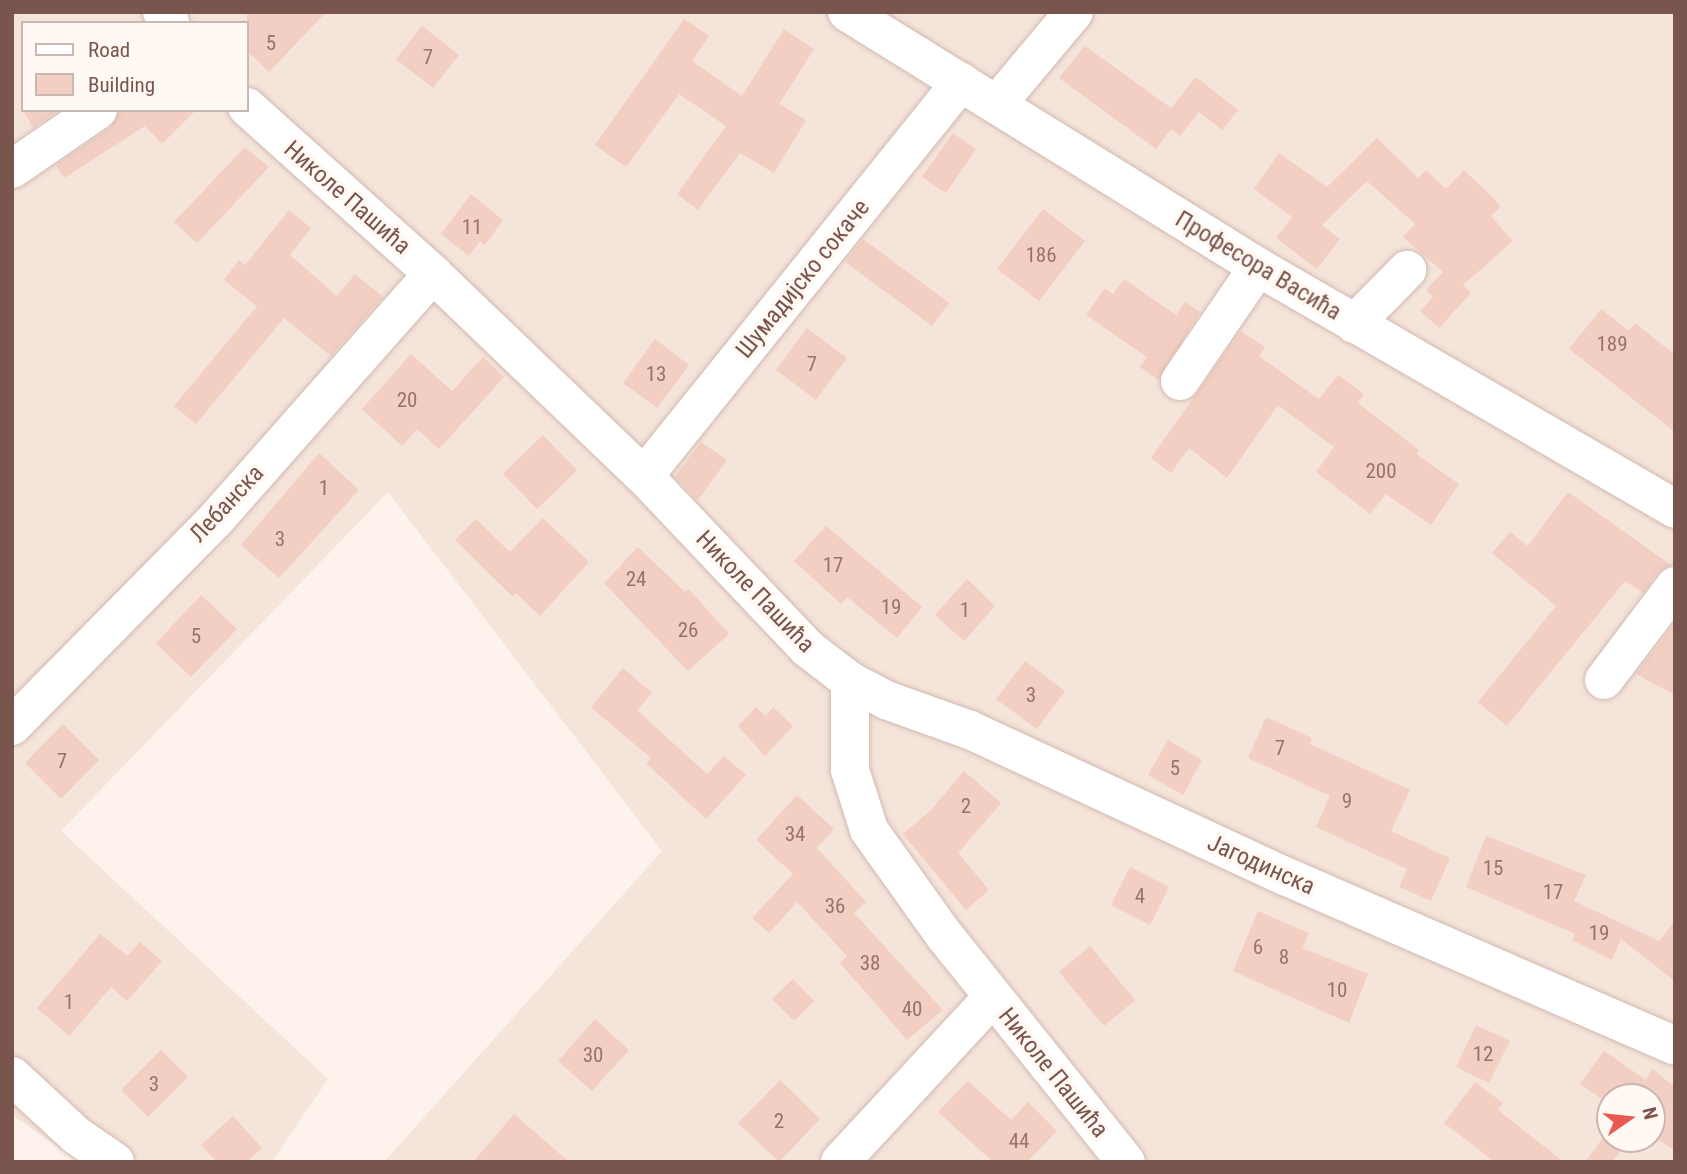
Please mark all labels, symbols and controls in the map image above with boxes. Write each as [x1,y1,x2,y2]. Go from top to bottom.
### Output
legend [21,21,248,112]
house number: 5 [266,30,276,56]
text: Road [88,38,130,62]
house number: 7 [423,44,433,70]
text: Building [88,73,155,97]
street label: Николе Пашића [278,135,416,261]
street label: Шумадијско сокаче [730,194,876,364]
street label: Професора Васића [1170,205,1346,327]
house number: 11 [462,214,482,240]
house number: 186 [1025,242,1057,268]
house number: 189 [1596,331,1628,357]
house number: 7 [807,351,817,377]
house number: 13 [646,361,666,387]
house number: 20 [397,387,417,413]
house number: 200 [1365,458,1397,484]
street label: Лебанска [184,459,270,549]
house number: 1 [319,475,329,501]
street label: Николе Пашића [690,525,820,659]
house number: 3 [275,526,285,552]
house number: 17 [823,552,843,578]
house number: 24 [626,566,646,592]
house number: 19 [881,594,901,620]
house number: 1 [960,597,970,623]
house number: 26 [678,617,698,643]
house number: 5 [191,623,201,649]
house number: 3 [1026,682,1036,708]
house number: 7 [1275,735,1285,761]
house number: 7 [57,748,67,774]
house number: 5 [1170,755,1180,781]
house number: 9 [1342,788,1352,814]
house number: 2 [961,793,971,819]
house number: 34 [785,821,805,847]
street label: Јагодинска [1203,829,1319,901]
house number: 15 [1483,855,1503,881]
house number: 17 [1543,879,1563,905]
house number: 4 [1135,883,1145,909]
house number: 36 [825,893,845,919]
house number: 19 [1589,920,1609,946]
house number: 6 [1253,934,1263,960]
house number: 8 [1279,944,1289,970]
house number: 38 [860,950,880,976]
house number: 10 [1327,977,1347,1003]
house number: 1 [64,989,74,1015]
house number: 40 [902,996,922,1022]
street label: Николе Пашића [992,1002,1114,1144]
house number: 12 [1473,1041,1493,1067]
house number: 30 [583,1042,603,1068]
house number: 3 [149,1071,159,1097]
north arrow [1596,1083,1666,1153]
text: N [1637,1105,1662,1122]
house number: 2 [774,1108,784,1134]
house number: 44 [1009,1128,1029,1154]

